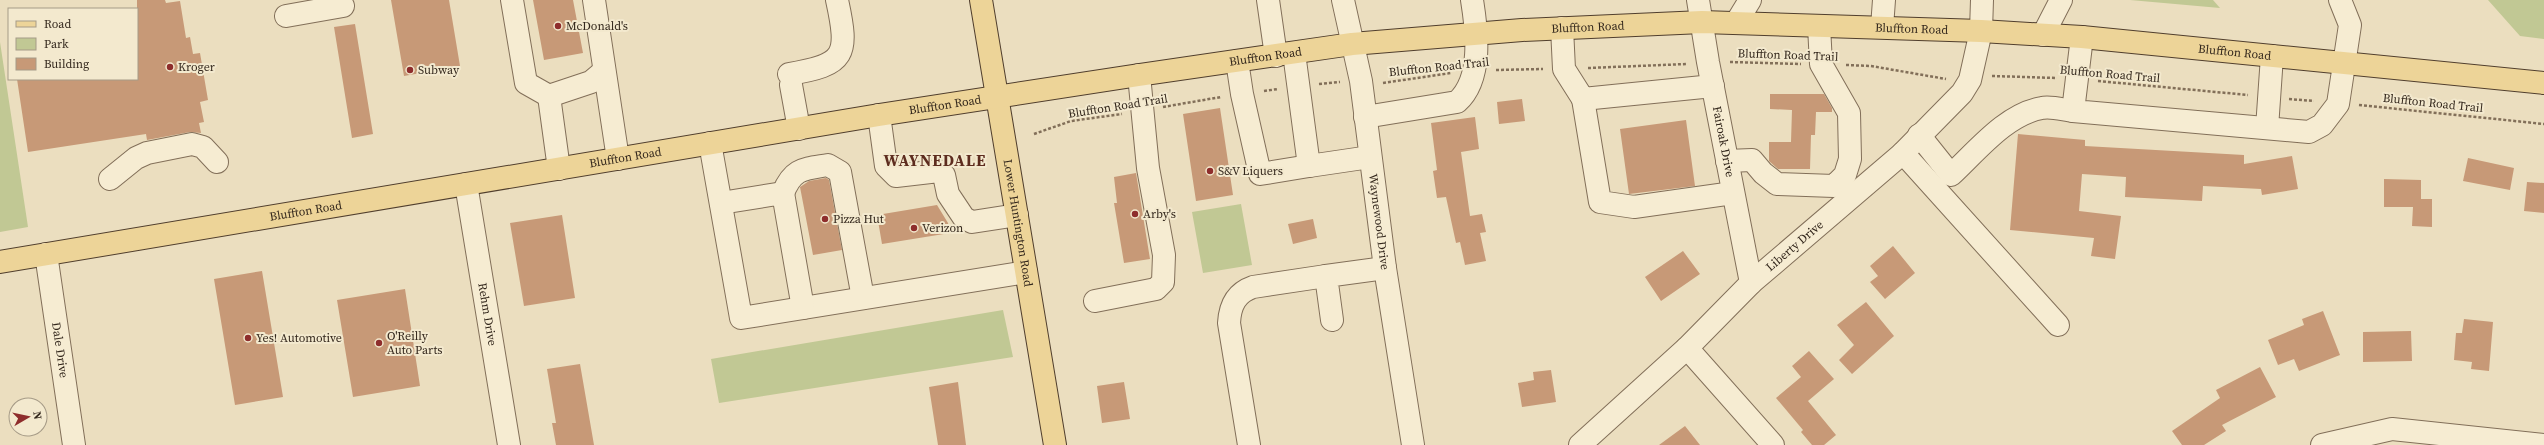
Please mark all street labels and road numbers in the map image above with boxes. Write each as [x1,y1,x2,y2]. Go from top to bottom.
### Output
street label: Bluffton Road [1551,17,1625,37]
street label: Bluffton Road [1875,20,1949,38]
street label: Bluffton Road [2197,41,2272,64]
street label: Bluffton Road [1228,43,1303,70]
street label: Bluffton Road Trail [1737,45,1839,65]
street label: Bluffton Road Trail [1388,54,1490,80]
street label: Bluffton Road Trail [2059,62,2161,86]
street label: Bluffton Road Trail [1067,90,1169,122]
street label: Bluffton Road Trail [2382,90,2484,116]
street label: Bluffton Road [908,91,983,118]
street label: Fairoak Drive [1709,105,1738,179]
street label: Bluffton Road [588,143,663,171]
street label: Lower Huntington Road [1000,158,1037,288]
street label: Waynewood Drive [1365,173,1393,271]
street label: Bluffton Road [268,197,343,225]
street label: Liberty Drive [1762,217,1827,275]
street label: Rehm Drive [474,282,501,347]
street label: Dale Drive [48,321,72,379]

